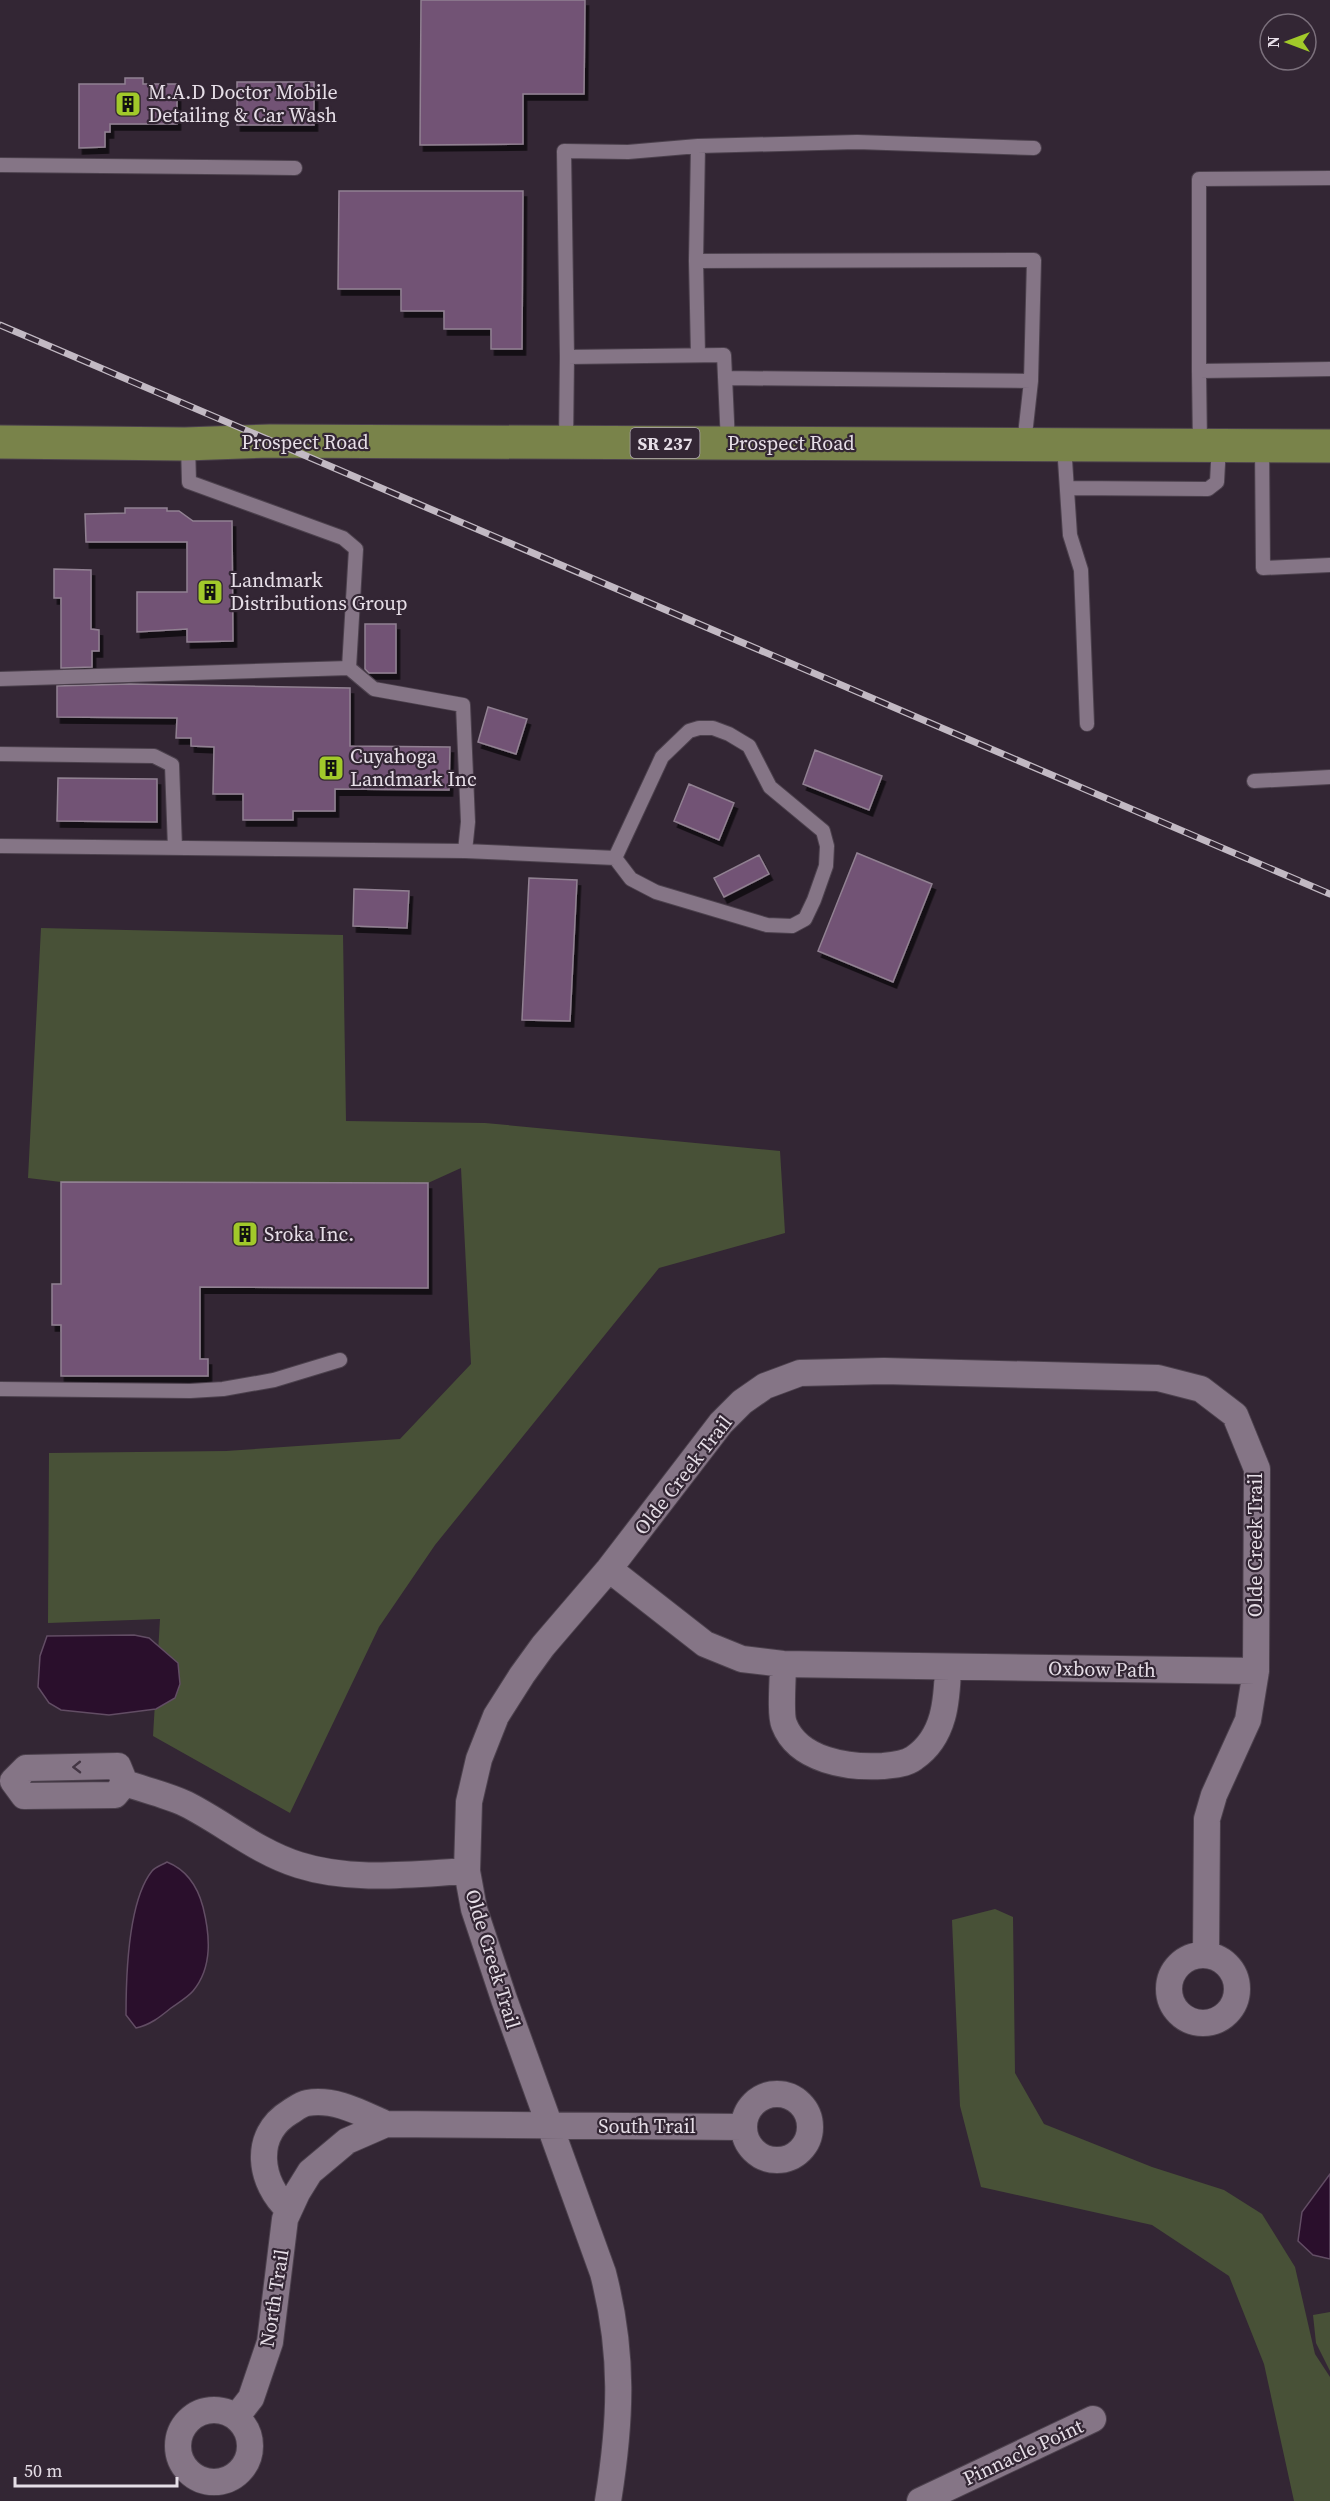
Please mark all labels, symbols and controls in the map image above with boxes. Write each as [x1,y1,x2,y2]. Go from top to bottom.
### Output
north arrow [1258,12,1318,72]
text: N [1262,36,1284,48]
place label: M.A.D Doctor Mobile Detailing & Car Wash [148,78,338,129]
building icon: M.A.D Doctor Mobile Detailing & Car Wash [113,89,143,119]
street label: Prospect Road [241,428,369,456]
road number: SR 237 [630,428,700,458]
street label: Prospect Road [727,429,855,457]
place label: Landmark Distributions Group [230,566,407,617]
building icon: Landmark Distributions Group [195,577,225,607]
place label: Cuyahoga Landmark Inc [350,742,477,793]
building icon: Cuyahoga Landmark Inc [316,753,346,783]
building icon: Sroka Inc. [230,1219,260,1249]
place label: Sroka Inc. [264,1220,354,1248]
street label: Olde Creek Trail [628,1409,739,1541]
street label: Olde Creek Trail [1241,1473,1269,1617]
street label: Oxbow Path [1048,1654,1156,1684]
one-way arrow [73,1761,82,1773]
street label: Olde Creek Trail [459,1886,528,2032]
street label: South Trail [598,2112,696,2140]
street label: North Trail [252,2247,296,2349]
street label: Pinnacle Point [958,2412,1088,2492]
scale bar [15,2450,177,2488]
text: 50 m [24,2458,62,2483]

